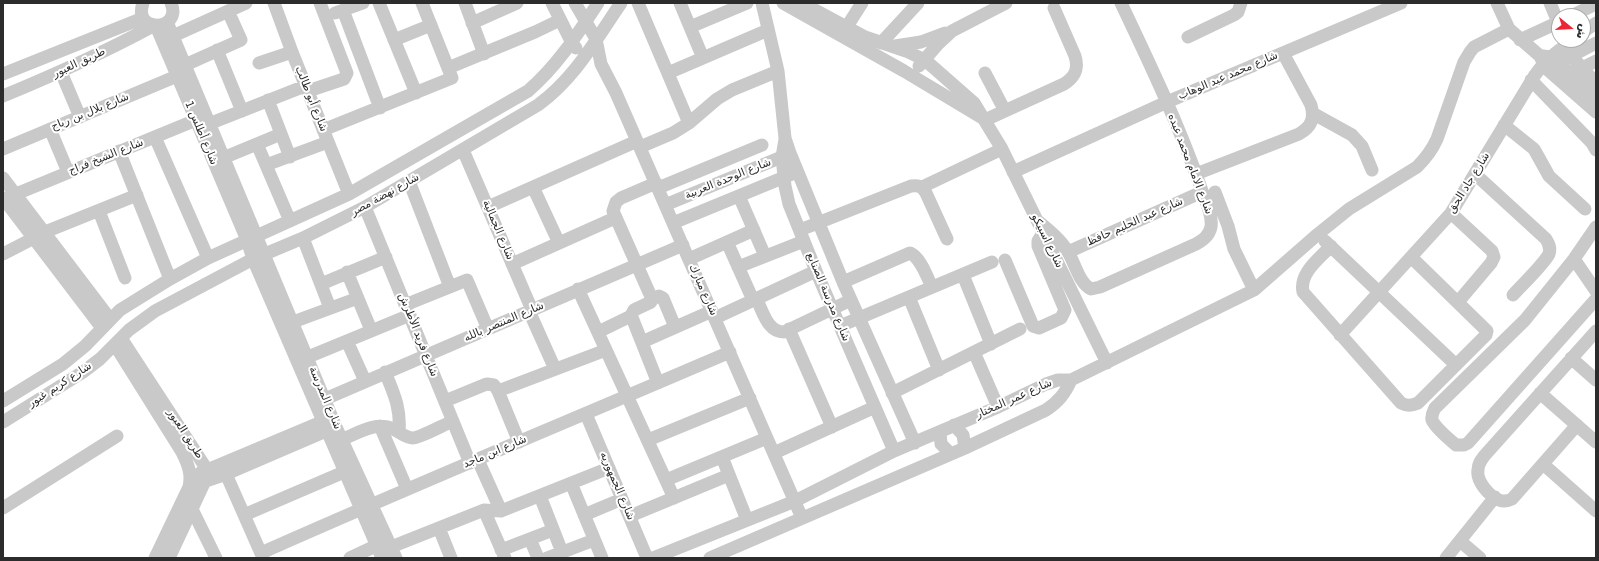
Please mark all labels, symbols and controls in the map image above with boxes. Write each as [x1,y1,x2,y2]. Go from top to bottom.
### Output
north arrow [1551,8,1591,48]
text: ش [1573,22,1590,41]
street label: طريق العبور [51,45,107,81]
street label: شارع محمد عبد الوهاب [1176,49,1280,103]
street label: شارع أبو طالب [292,64,330,134]
street label: شارع بلال بن رباح [49,90,131,134]
street label: شارع أطلس 1 [182,99,220,167]
street label: شارع الامام محمد عبده [1165,112,1215,216]
street label: شارع الشيخ فراج [67,136,145,178]
street label: شارع جاد الحق [1445,150,1493,216]
street label: شارع الوحدة العربية [683,156,773,202]
street label: شارع نهضة مصر [348,171,422,219]
street label: شارع عبد الحليم حافظ [1085,195,1185,249]
street label: شارع الجمالية [479,198,517,262]
street label: شارع اسبيكو [1028,212,1066,270]
street label: شارع مدرسة الصنايع [803,251,853,343]
street label: شارع مبارك [686,262,720,318]
street label: شارع فريد الأطرش [395,291,441,379]
street label: شارع المنتصر بالله [462,299,546,345]
street label: شارع كريم غبور [26,360,94,410]
street label: شارع المدرسة [306,365,344,431]
street label: شارع عمر المختار [974,376,1054,422]
street label: طريق العبور [164,407,206,461]
street label: شارع ابن ماجد [461,433,529,471]
street label: شارع الجمهوريه [597,450,637,522]

